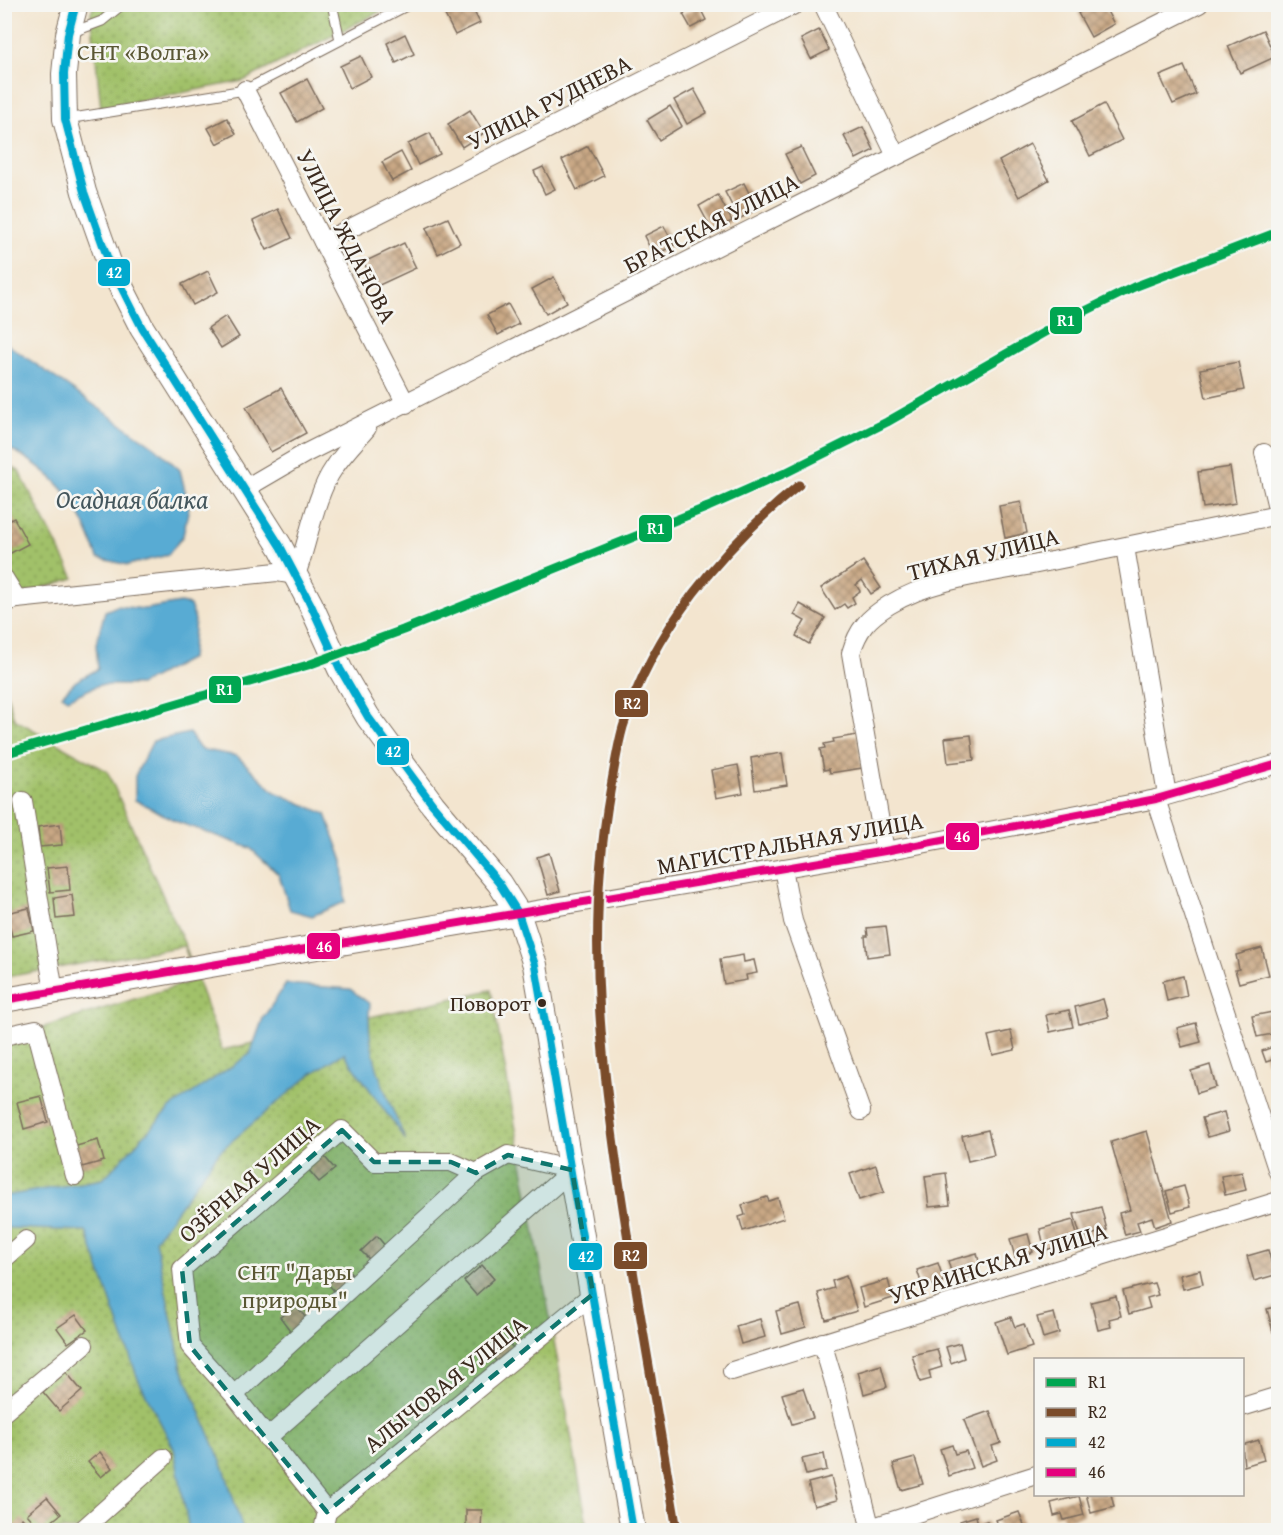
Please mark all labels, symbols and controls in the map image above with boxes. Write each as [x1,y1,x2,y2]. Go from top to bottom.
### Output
park label: СНТ «Волга» [77,34,209,69]
street label: УЛИЦА РУДНЕВА [461,45,638,159]
street label: УЛИЦА ЖДАНОВА [288,143,406,330]
street label: БРАТСКАЯ УЛИЦА [617,164,805,282]
line badge: 42 [97,258,131,287]
text: 42 [106,260,122,284]
line badge: R1 [1049,306,1083,335]
text: R1 [1057,308,1075,332]
water label: Осадная балка [56,479,208,518]
line badge: R1 [638,514,673,543]
text: R1 [647,516,665,540]
street label: ТИХАЯ УЛИЦА [904,518,1063,590]
line badge: R1 [208,675,242,704]
text: R1 [216,677,234,701]
line badge: R2 [614,689,649,718]
text: R2 [623,691,641,715]
line badge: 42 [376,737,410,766]
text: 42 [385,739,401,763]
street label: МАГИСТРАЛЬНАЯ УЛИЦА [654,802,926,884]
line badge: 46 [945,822,980,851]
text: 46 [954,824,970,848]
line badge: 46 [306,932,341,960]
text: 46 [316,934,332,958]
place label: Поворот [450,987,531,1019]
marker: Поворот [536,997,548,1009]
street label: ОЗЁРНАЯ УЛИЦА [170,1107,328,1251]
street label: УКРАИНСКАЯ УЛИЦА [884,1213,1112,1313]
line badge: R2 [613,1241,648,1270]
line badge: 42 [568,1242,603,1271]
text: R2 [622,1243,640,1267]
text: 42 [578,1244,594,1268]
park label: СНТ "Дары природы" [238,1254,353,1317]
street label: АЛЫЧОВАЯ УЛИЦА [356,1307,535,1461]
legend [1034,1358,1244,1496]
text: R1 [1088,1368,1107,1395]
text: R2 [1088,1398,1107,1425]
text: 42 [1088,1428,1105,1455]
text: 46 [1088,1458,1105,1485]

